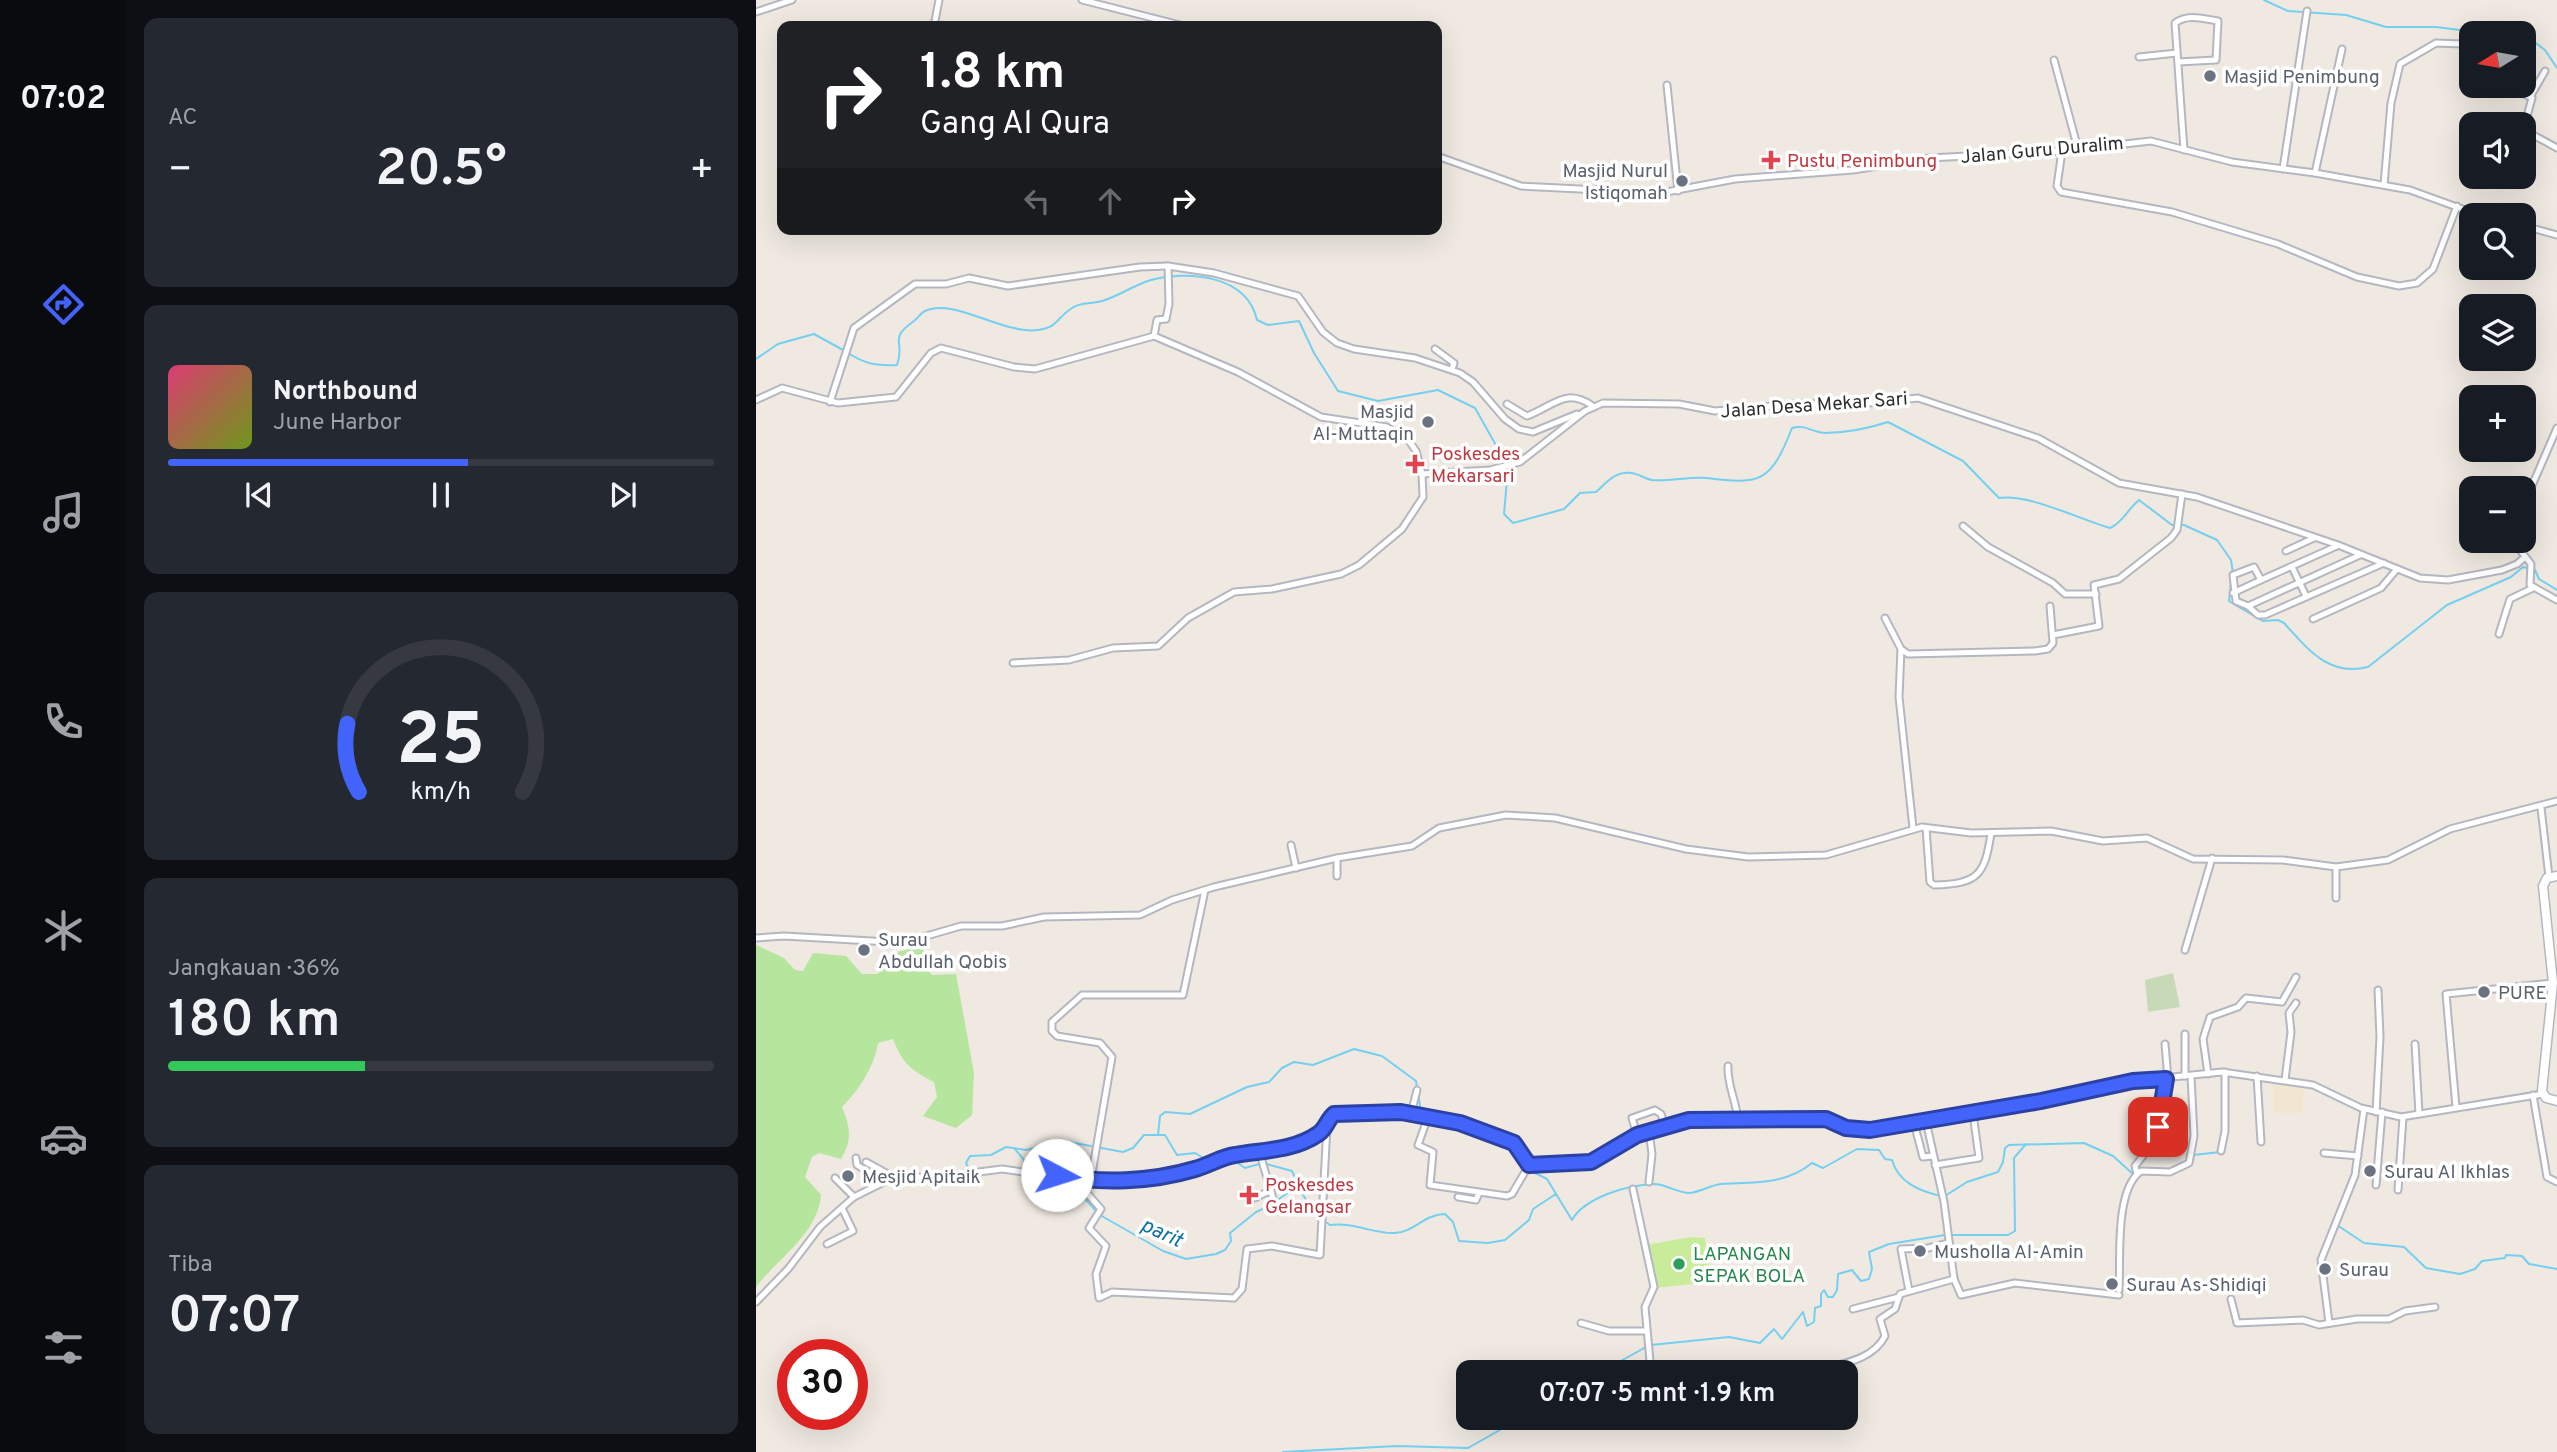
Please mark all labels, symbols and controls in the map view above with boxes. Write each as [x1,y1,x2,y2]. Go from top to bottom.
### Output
north arrow [2459,21,2536,98]
map controls [2459,21,2536,553]
text: 1.8 km [920,44,1065,106]
icon: right [805,49,896,140]
place label: Masjid Penimbung [2224,66,2380,90]
marker: Masjid Penimbung [2202,68,2218,84]
text: 07:02 [20,80,106,120]
text: AC [168,104,197,133]
text: Gang Al Qura [920,105,1110,145]
button: sound [2459,112,2536,189]
street label: Jalan Guru Duralim [1960,132,2125,170]
text: 20.5° [375,138,507,204]
text: − [168,147,193,196]
text: + [689,147,714,196]
marker: Pustu Penimbung [1761,150,1781,170]
place label: Pustu Penimbung [1787,150,1937,174]
place label: Masjid Nurul Istiqomah [1562,160,1668,206]
marker: Masjid Nurul Istiqomah [1674,173,1690,189]
icon: left [1018,182,1056,220]
icon: ahead [1091,182,1129,220]
icon: right [1164,182,1202,220]
button: search [2459,203,2536,280]
icon: directions [39,280,88,329]
button: layers [2459,294,2536,371]
text: Northbound [273,376,418,409]
button: + [2459,385,2536,462]
street label: Jalan Desa Mekar Sari [1720,387,1909,425]
place label: Masjid Al-Muttaqin [1312,401,1414,447]
text: June Harbor [273,409,401,438]
marker: Masjid Al-Muttaqin [1420,414,1436,430]
place label: Poskesdes Mekarsari [1431,443,1520,489]
marker: Poskesdes Mekarsari [1405,454,1425,474]
icon: previous [240,476,278,514]
icon: pause [422,476,460,514]
icon: next [604,476,642,514]
button: − [2459,476,2536,553]
icon: music [39,488,88,537]
icon: phone [39,697,88,746]
text: 25 [397,698,486,790]
text: km/h [411,777,471,809]
icon: climate [39,906,88,955]
place label: Surau Abdullah Qobis [878,929,1007,975]
marker: Surau Abdullah Qobis [856,942,872,958]
text: Jangkauan · 36% [168,955,340,984]
place label: PURE [2498,982,2547,1006]
marker: PURE [2476,984,2492,1000]
text: 180 km [168,989,341,1055]
pin [2128,1097,2188,1157]
icon: arrive [2139,1108,2177,1146]
icon: car [39,1114,88,1163]
position arrow [1020,1138,1094,1212]
place label: Surau Al Ikhlas [2384,1161,2510,1185]
marker: Surau Al Ikhlas [2362,1163,2378,1179]
place label: Mesjid Apitaik [862,1166,981,1190]
marker: Mesjid Apitaik [840,1168,856,1184]
place label: Poskesdes Gelangsar [1265,1174,1354,1220]
marker: Poskesdes Gelangsar [1239,1185,1259,1205]
water label: parit [1136,1212,1188,1255]
place label: Musholla Al-Amin [1934,1241,2084,1265]
place label: LAPANGAN SEPAK BOLA [1693,1243,1805,1289]
marker: Musholla Al-Amin [1912,1243,1928,1259]
text: Tiba [168,1251,213,1280]
marker: LAPANGAN SEPAK BOLA [1671,1256,1687,1272]
place label: Surau [2339,1259,2389,1283]
marker: Surau [2317,1261,2333,1277]
place label: Surau As-Shidiqi [2126,1274,2267,1298]
marker: Surau As-Shidiqi [2104,1276,2120,1292]
text: 07:07 [168,1285,300,1351]
icon: filters [39,1323,88,1372]
speed limit sign: 30 [777,1339,868,1430]
text: 07:07 · 5 mnt · 1.9 km [1539,1378,1775,1411]

